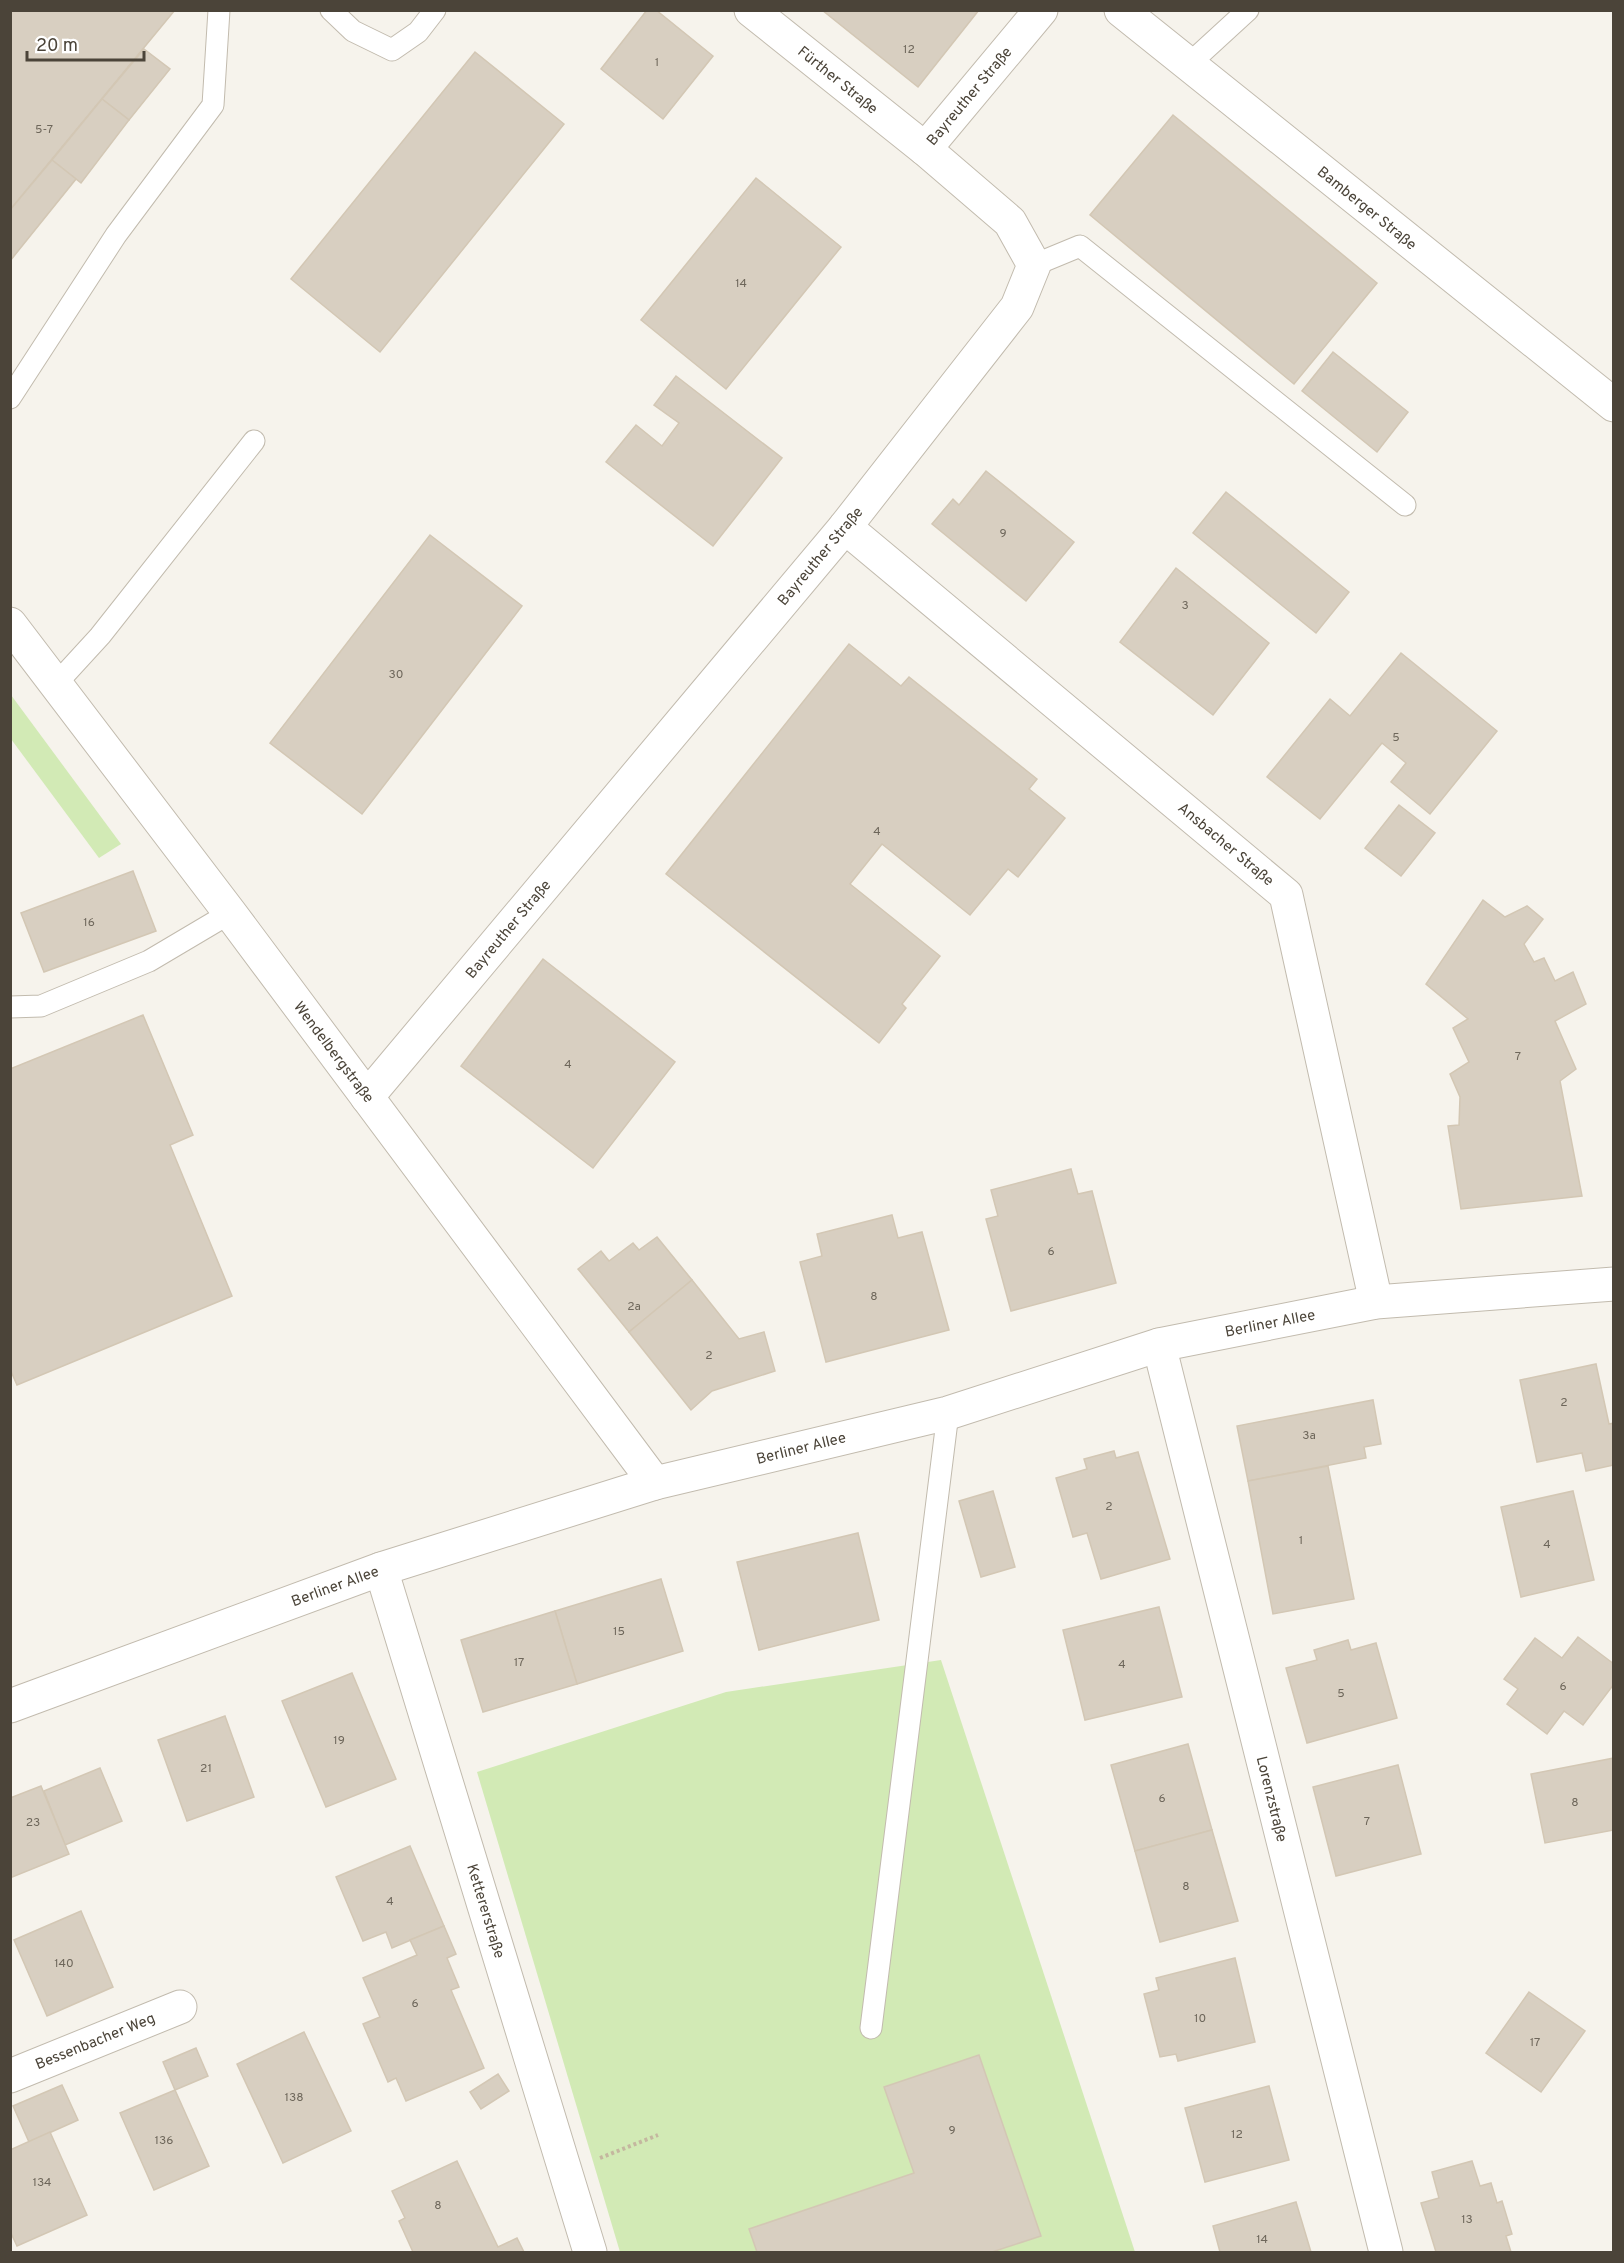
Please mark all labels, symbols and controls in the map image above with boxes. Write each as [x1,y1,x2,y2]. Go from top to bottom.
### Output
scale bar [27,24,144,62]
text: 20 m [36,35,78,58]
house number: 12 [903,42,915,58]
street label: Fürther Straße [793,43,881,119]
street label: Bayreuther Straße [923,44,1017,150]
house number: 1 [655,55,659,71]
house number: 5-7 [35,122,53,138]
street label: Bamberger Straße [1312,163,1420,255]
house number: 14 [735,276,747,292]
street label: Bayreuther Straße [774,504,868,610]
house number: 9 [999,526,1007,542]
house number: 3 [1181,598,1189,614]
house number: 30 [389,667,403,683]
house number: 5 [1392,730,1400,746]
street label: Ansbacher Straße [1173,799,1277,891]
house number: 4 [873,824,881,840]
street label: Bayreuther Straße [462,877,556,983]
house number: 16 [83,915,95,931]
street label: Wendelbergstraße [288,998,377,1107]
house number: 7 [1515,1049,1521,1065]
house number: 4 [564,1057,572,1073]
house number: 6 [1047,1244,1055,1260]
house number: 8 [870,1289,878,1305]
house number: 2a [627,1299,641,1315]
street label: Berliner Allee [1223,1306,1317,1343]
house number: 2 [705,1348,713,1364]
house number: 2 [1560,1395,1568,1411]
house number: 3a [1302,1428,1316,1444]
street label: Berliner Allee [755,1429,848,1470]
house number: 2 [1105,1499,1113,1515]
house number: 1 [1299,1533,1303,1549]
house number: 4 [1543,1537,1551,1553]
street label: Berliner Allee [289,1563,382,1612]
house number: 15 [613,1624,625,1640]
house number: 17 [514,1655,524,1671]
house number: 4 [1118,1657,1126,1673]
house number: 6 [1559,1679,1567,1695]
house number: 5 [1337,1686,1345,1702]
house number: 19 [333,1733,345,1749]
street label: Lorenzstraße [1251,1754,1290,1844]
house number: 21 [200,1761,212,1777]
house number: 6 [1158,1791,1166,1807]
house number: 8 [1571,1795,1579,1811]
house number: 7 [1364,1814,1370,1830]
house number: 23 [26,1815,40,1831]
street label: Kettererstraße [461,1862,508,1961]
house number: 8 [1182,1879,1190,1895]
house number: 4 [386,1894,394,1910]
house number: 140 [54,1956,74,1972]
house number: 6 [411,1996,419,2012]
street label: Bessenbacher Weg [33,2010,158,2075]
house number: 10 [1194,2011,1206,2027]
house number: 17 [1530,2035,1540,2051]
house number: 138 [284,2090,304,2106]
house number: 9 [948,2123,956,2139]
house number: 12 [1231,2127,1243,2143]
house number: 136 [155,2133,173,2149]
house number: 134 [32,2175,52,2191]
house number: 8 [434,2198,442,2214]
house number: 13 [1461,2212,1473,2228]
house number: 14 [1256,2232,1268,2248]

